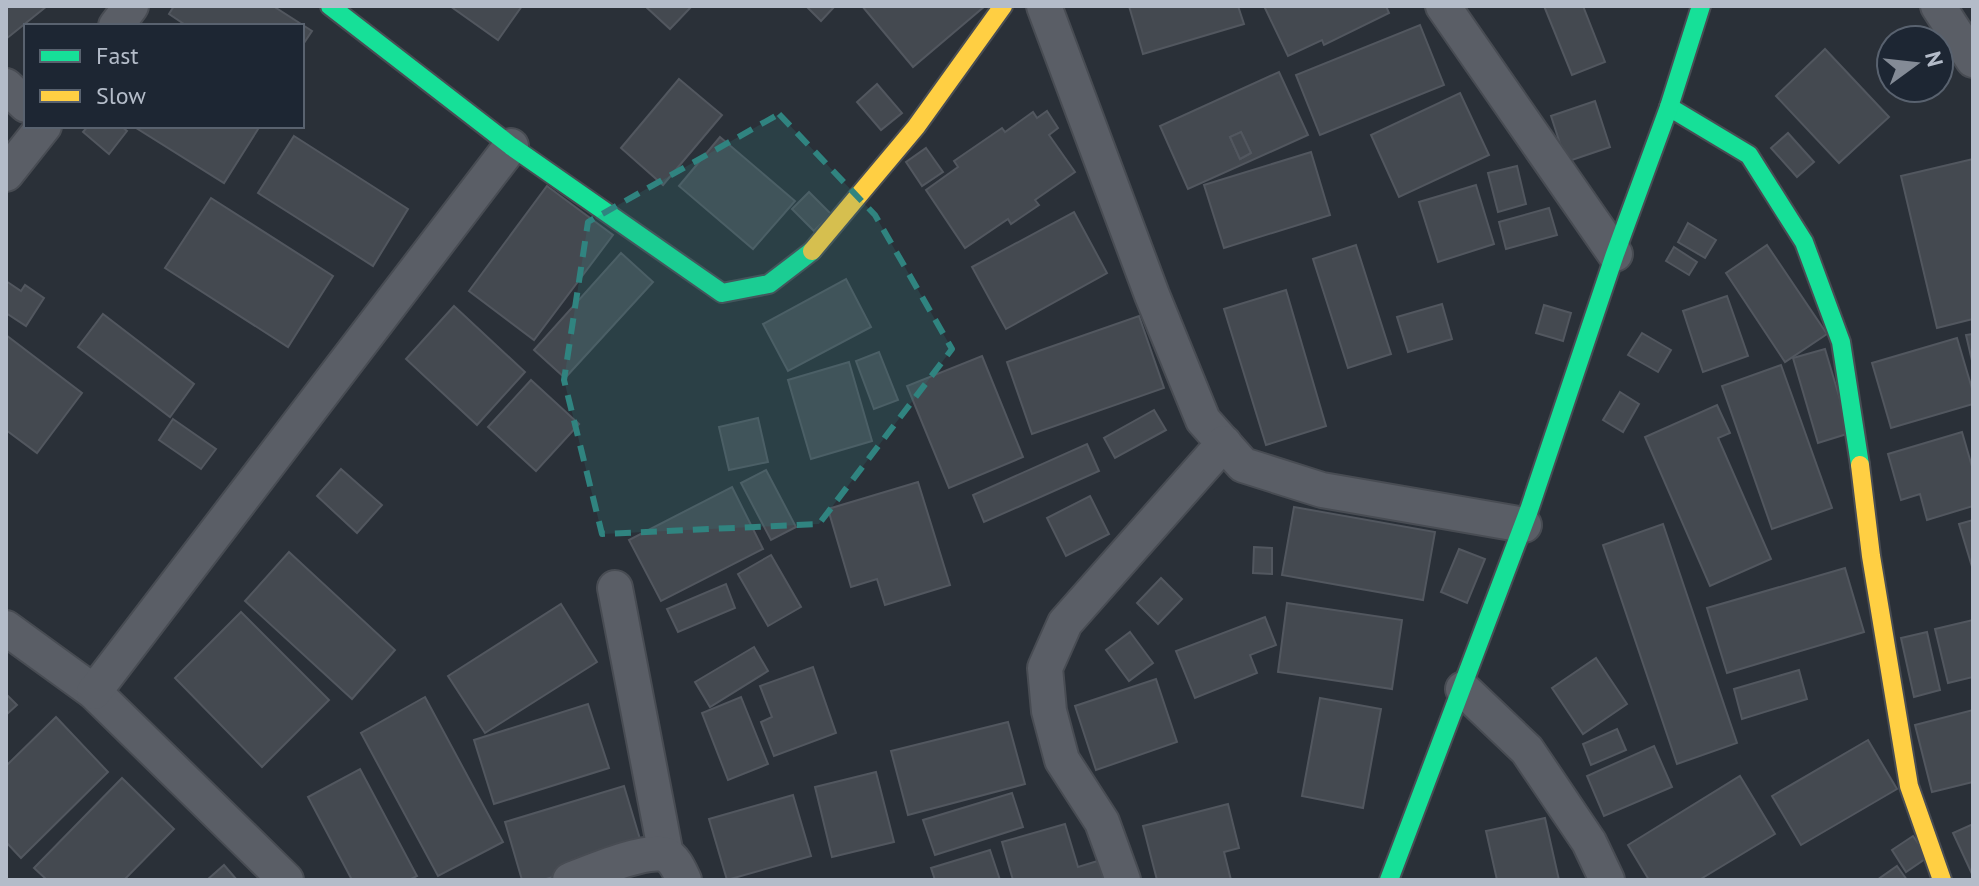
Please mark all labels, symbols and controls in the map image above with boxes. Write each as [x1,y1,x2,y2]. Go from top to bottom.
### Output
legend [24,24,304,128]
north arrow [1875,24,1955,104]
text: Fast [96,40,139,71]
text: N [1919,48,1950,69]
text: Slow [96,80,146,111]

